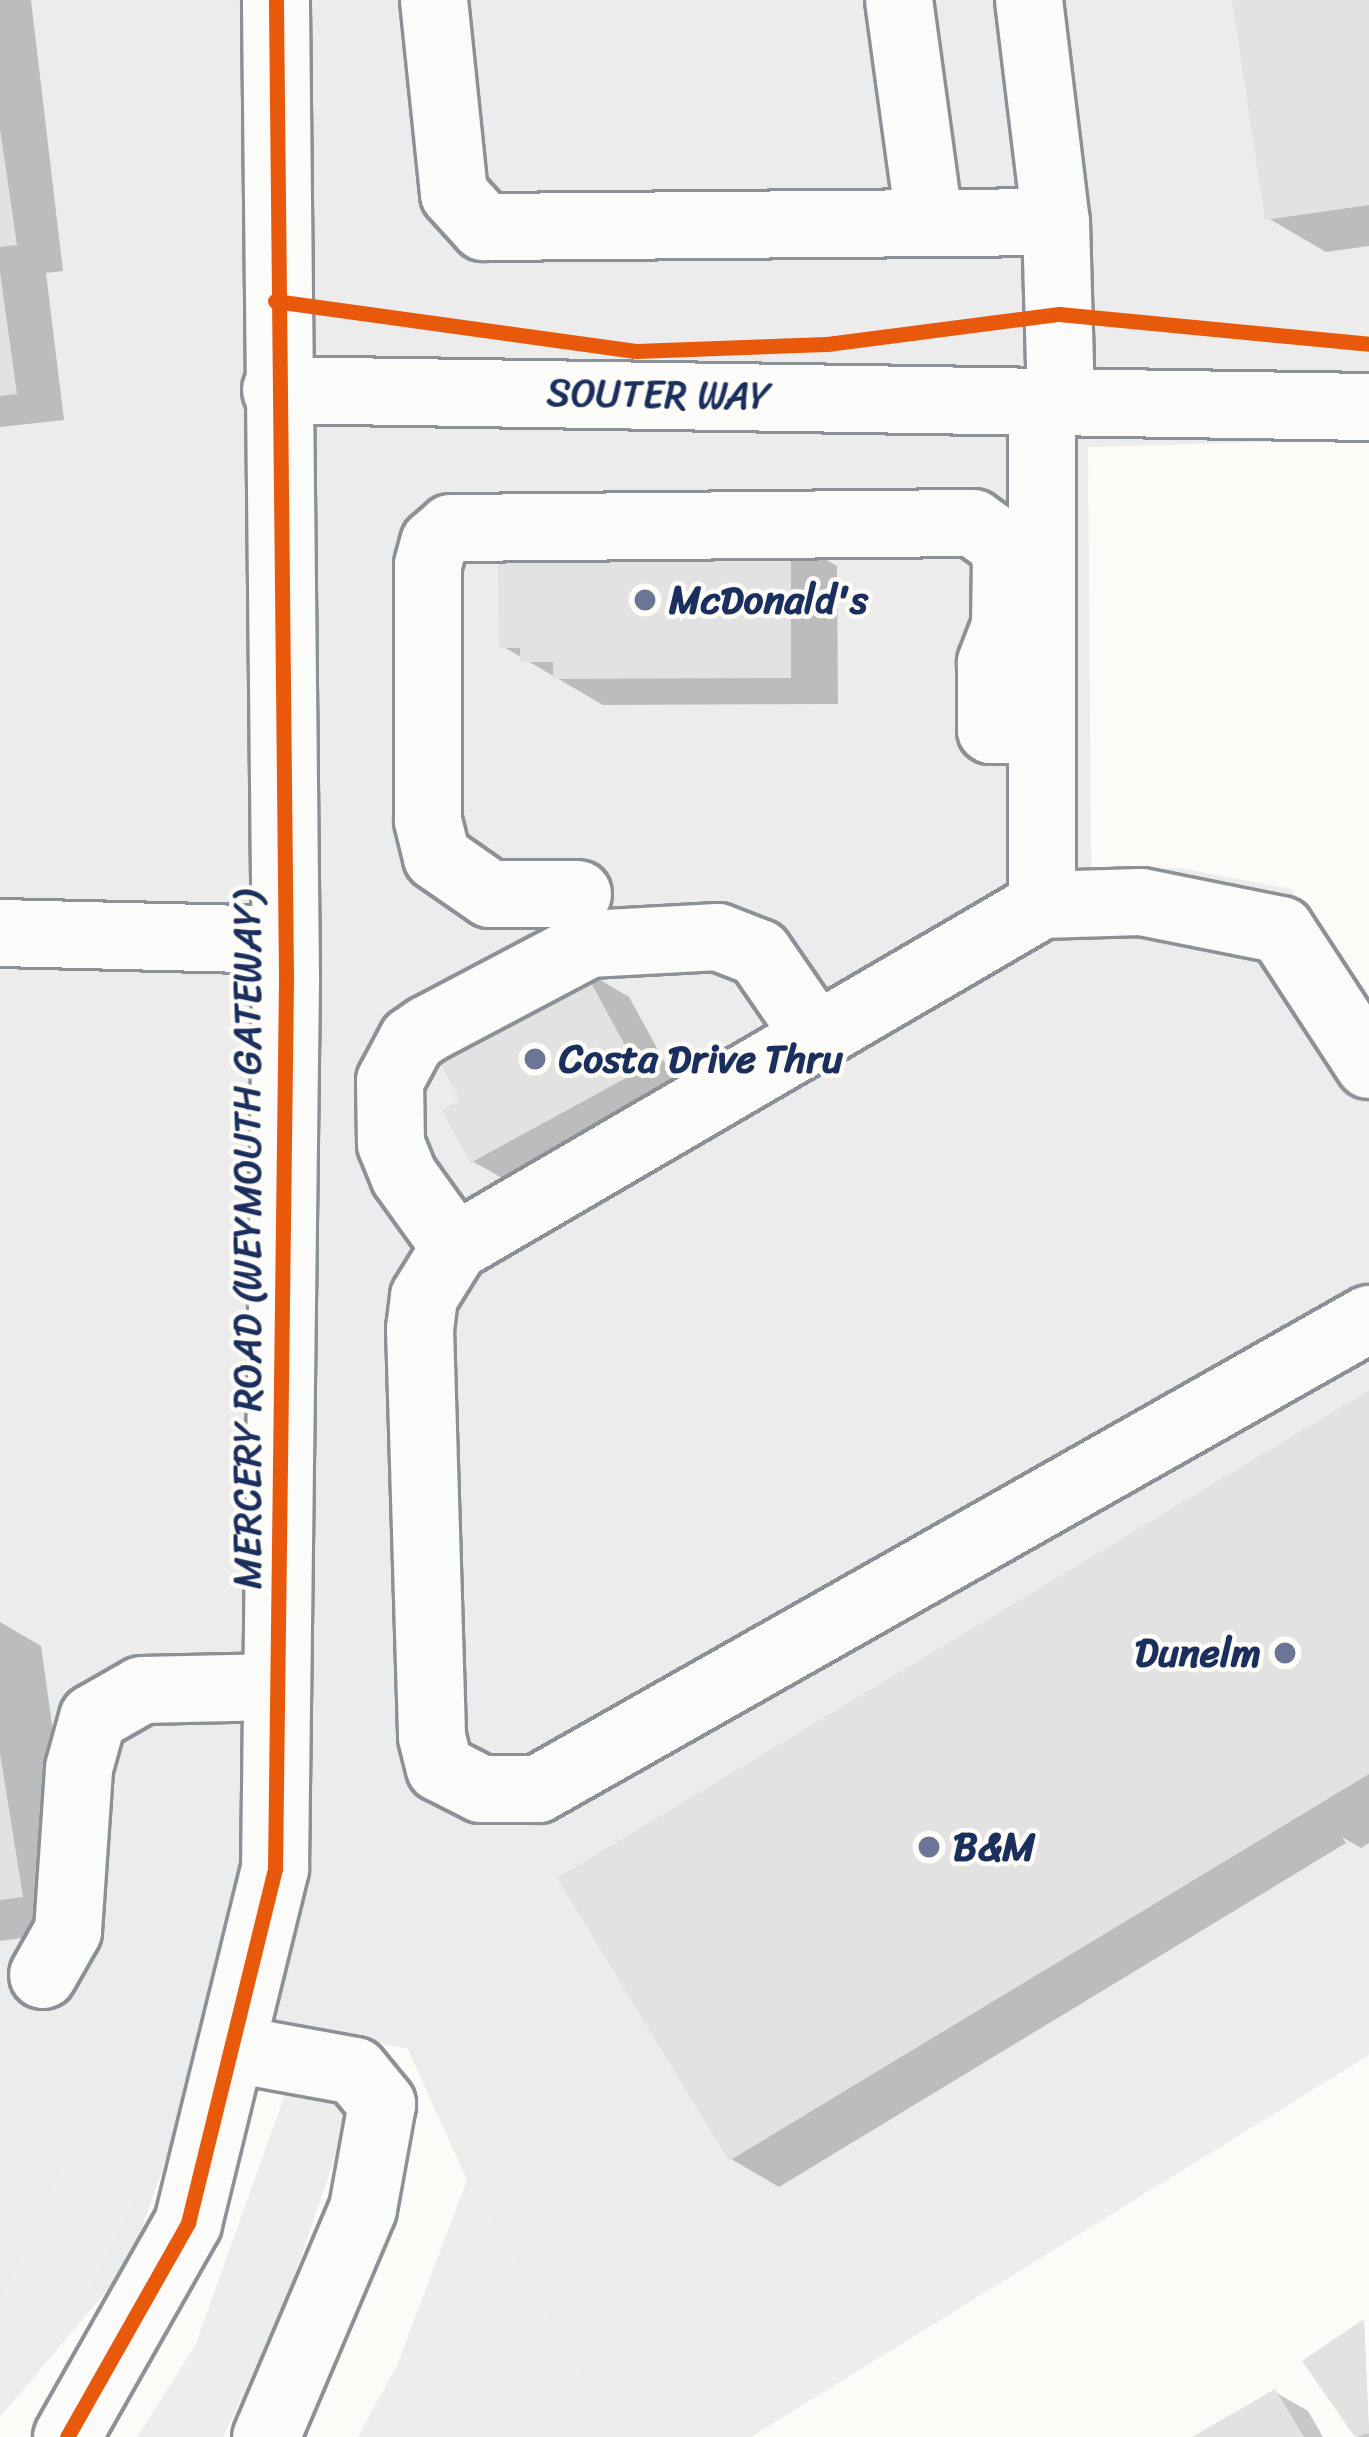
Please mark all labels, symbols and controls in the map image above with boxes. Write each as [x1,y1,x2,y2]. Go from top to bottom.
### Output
street label: SOUTER WAY [546,370,772,420]
place label: McDonald's [669,577,868,623]
marker: McDonald's [632,587,658,613]
street label: MERCERY ROAD (WEYMOUTH GATEWAY) [225,891,271,1589]
place label: Costa Drive Thru [559,1036,845,1082]
marker: Costa Drive Thru [522,1046,548,1072]
place label: Dunelm [1135,1630,1261,1676]
marker: Dunelm [1272,1640,1298,1666]
place label: B&M [953,1824,1036,1870]
marker: B&M [916,1834,942,1860]

